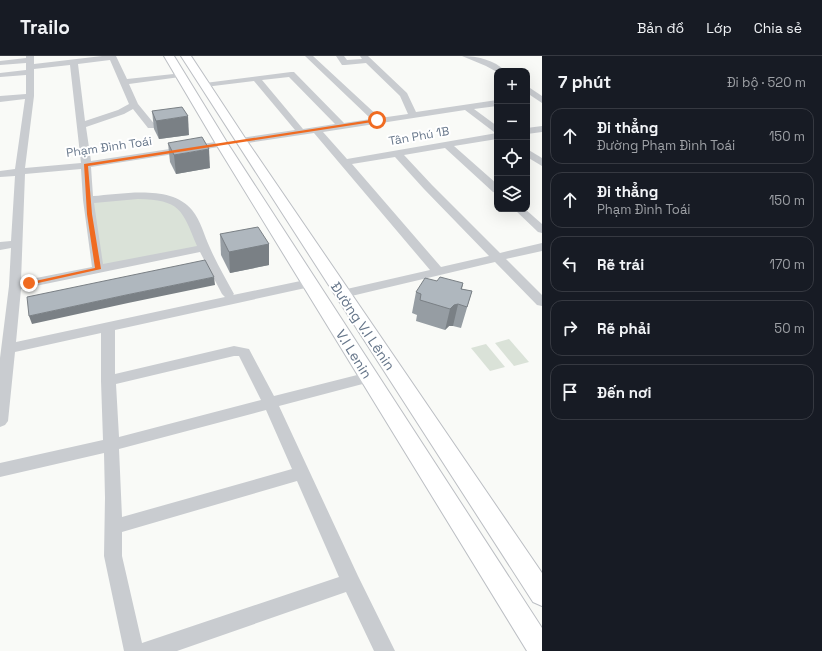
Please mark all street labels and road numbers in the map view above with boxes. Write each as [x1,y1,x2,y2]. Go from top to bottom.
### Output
street label: Tân Phú 1B [387,123,451,149]
street label: Phạm Đình Toái [65,133,153,161]
street label: Đường V.I Lênin [327,278,399,374]
street label: V.I Lenin [332,326,376,382]

